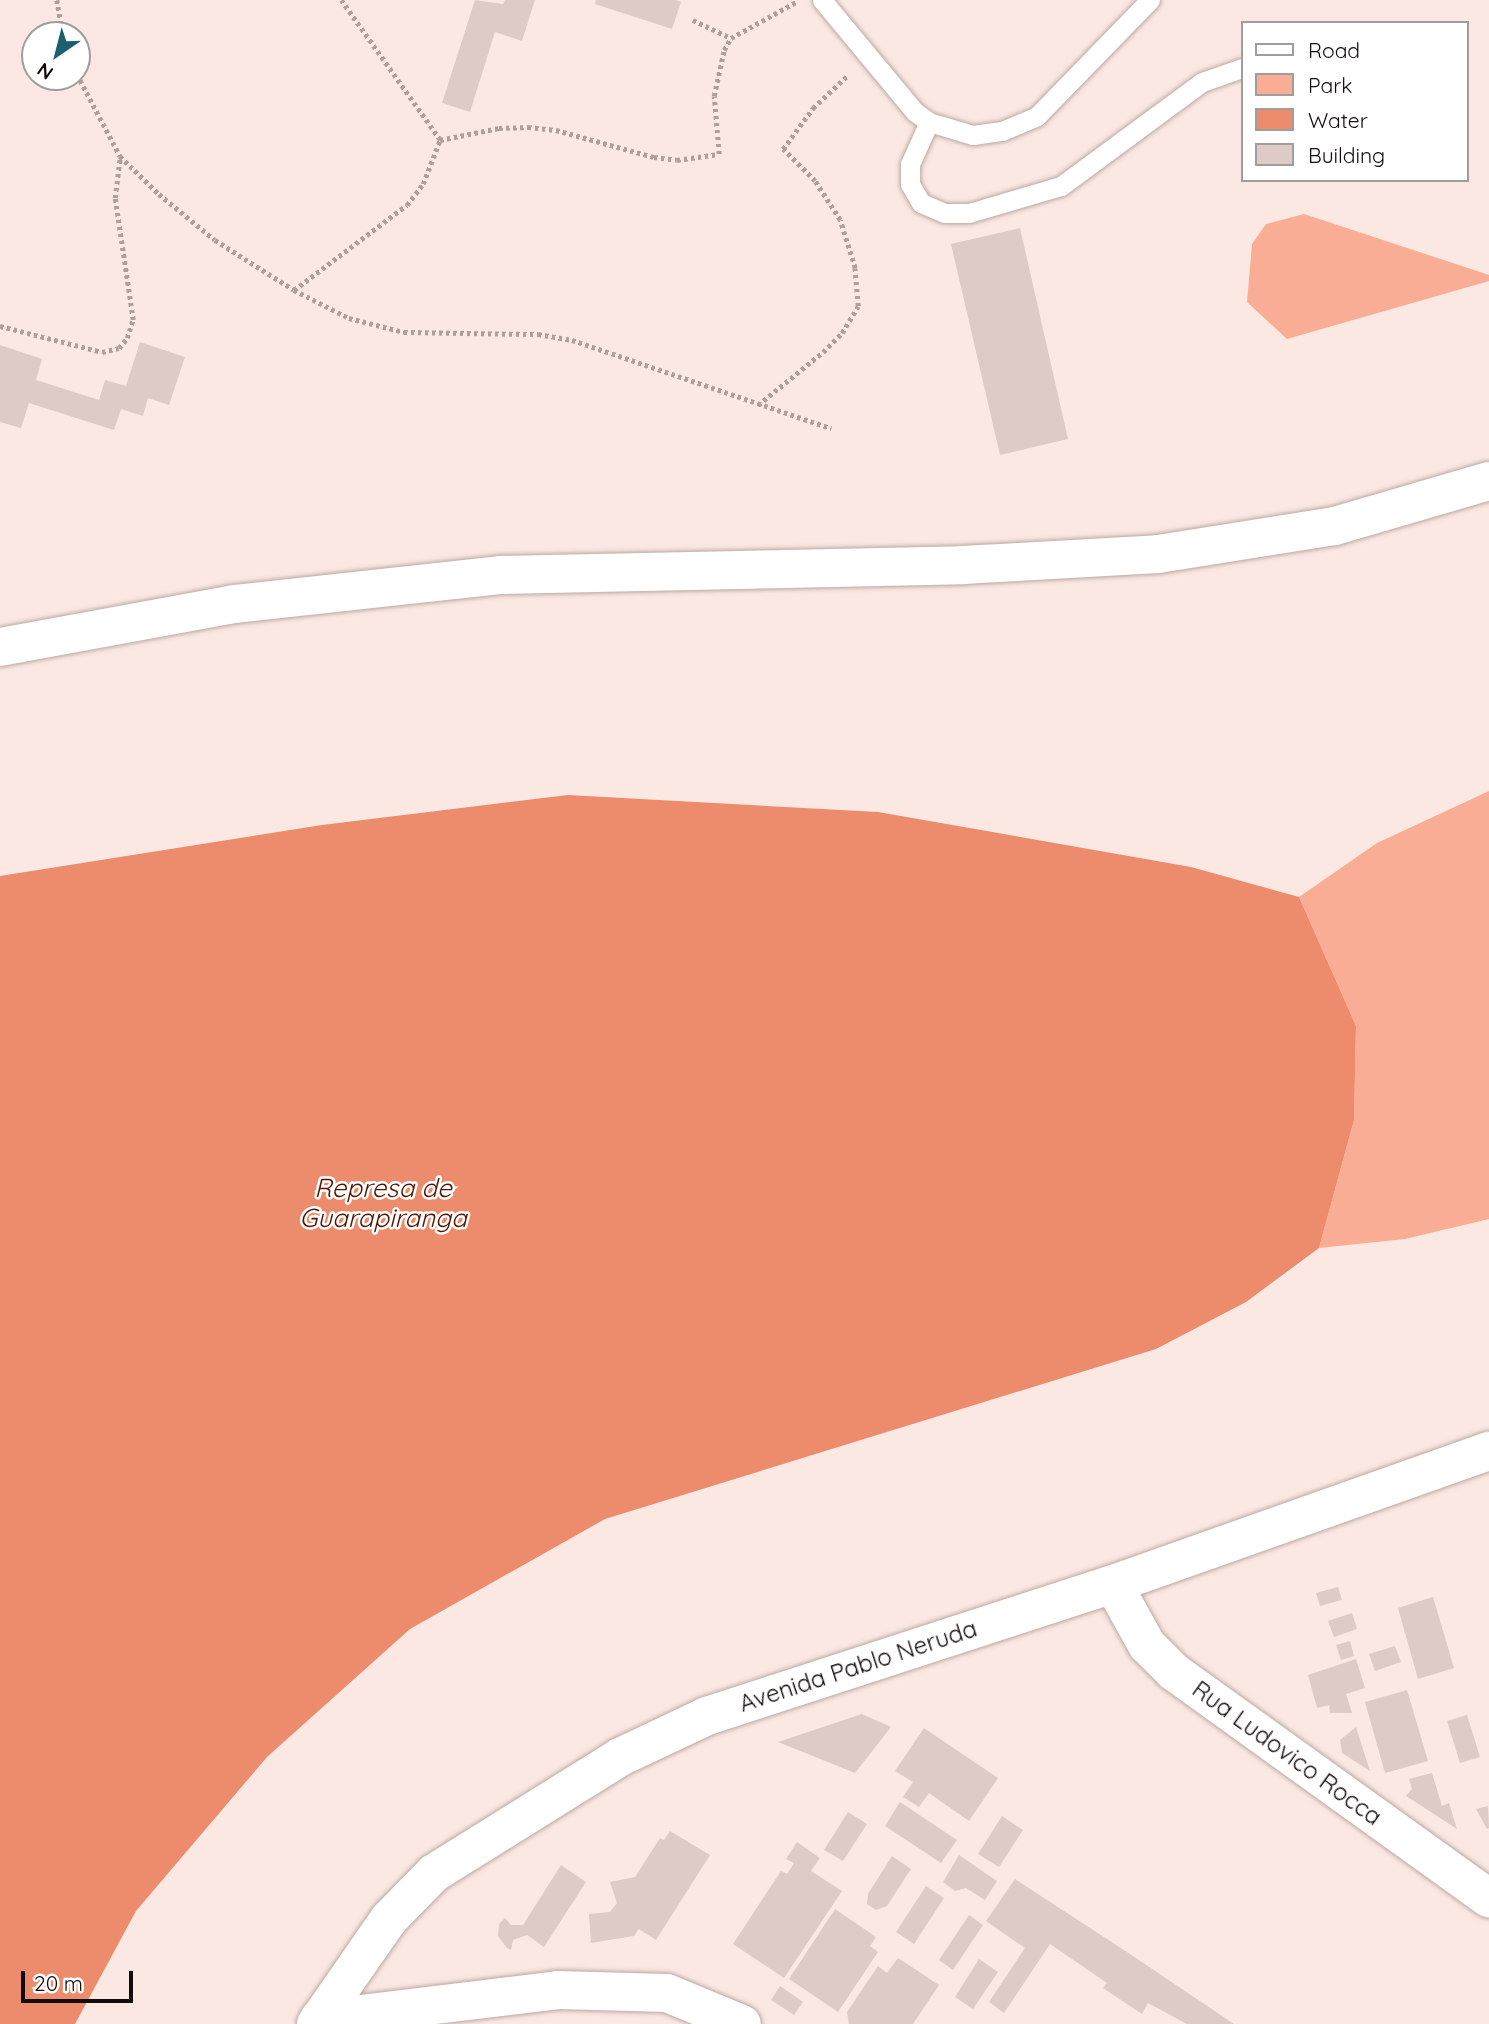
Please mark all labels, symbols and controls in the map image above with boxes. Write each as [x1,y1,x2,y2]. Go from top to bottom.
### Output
north arrow [21,21,91,91]
legend [1240,21,1468,182]
text: Road [1308,37,1360,63]
text: N [32,58,58,85]
text: Park [1308,72,1352,98]
text: Water [1308,107,1368,133]
text: Building [1308,142,1385,168]
water label: Represa de Guarapiranga [299,1172,467,1234]
street label: Avenida Pablo Neruda [735,1614,981,1718]
street label: Rua Ludovico Rocca [1187,1675,1387,1831]
scale bar [24,1958,136,2002]
text: 20 m [34,1970,83,1996]

